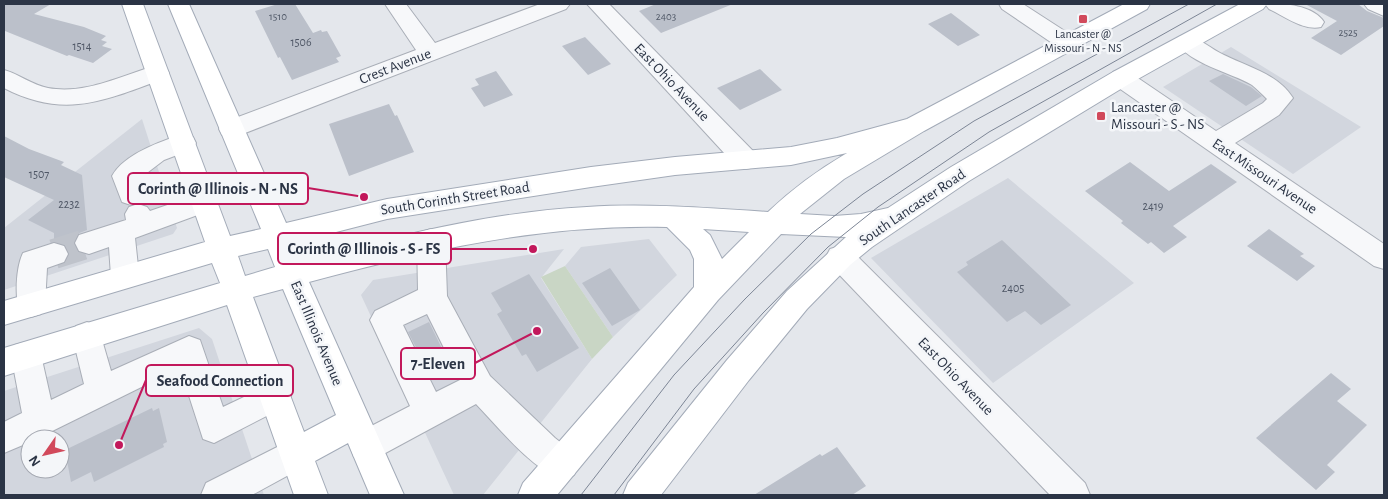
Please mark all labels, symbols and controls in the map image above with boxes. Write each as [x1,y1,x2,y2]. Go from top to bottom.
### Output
house number: 1510 [269,11,287,22]
house number: 2403 [656,11,677,22]
marker: Lancaster @ Missouri - N - NS [1077,13,1089,25]
house number: 2525 [1338,27,1358,38]
place label: Lancaster @ Missouri - N - NS [1044,28,1122,54]
house number: 1506 [290,36,312,48]
house number: 1514 [72,40,92,52]
street label: East Ohio Avenue [631,41,712,124]
street label: Crest Avenue [357,46,433,87]
place label: Lancaster @ Missouri - S - NS [1111,100,1204,132]
marker: Lancaster @ Missouri - S - NS [1095,110,1107,122]
street label: East Missouri Avenue [1210,136,1320,217]
street label: South Lancaster Road [857,166,968,248]
house number: 1507 [29,168,49,180]
callout: Corinth @ Illinois - N - NS [128,173,308,204]
street label: South Corinth Street Road [380,179,531,218]
text: Corinth @ Illinois - N - NS [138,181,298,197]
house number: 2232 [58,198,80,210]
house number: 2419 [1142,200,1164,212]
callout: Corinth @ Illinois - S - FS [278,233,451,264]
text: Corinth @ Illinois - S - FS [287,241,441,257]
street label: East Illinois Avenue [288,279,345,388]
house number: 2405 [1002,282,1024,294]
street label: East Ohio Avenue [915,335,996,418]
callout: 7-Eleven [401,348,475,379]
text: 7-Eleven [411,356,465,372]
callout: Seafood Connection [146,365,293,396]
text: Seafood Connection [157,373,283,389]
north arrow [20,429,70,479]
text: N [27,453,44,469]

